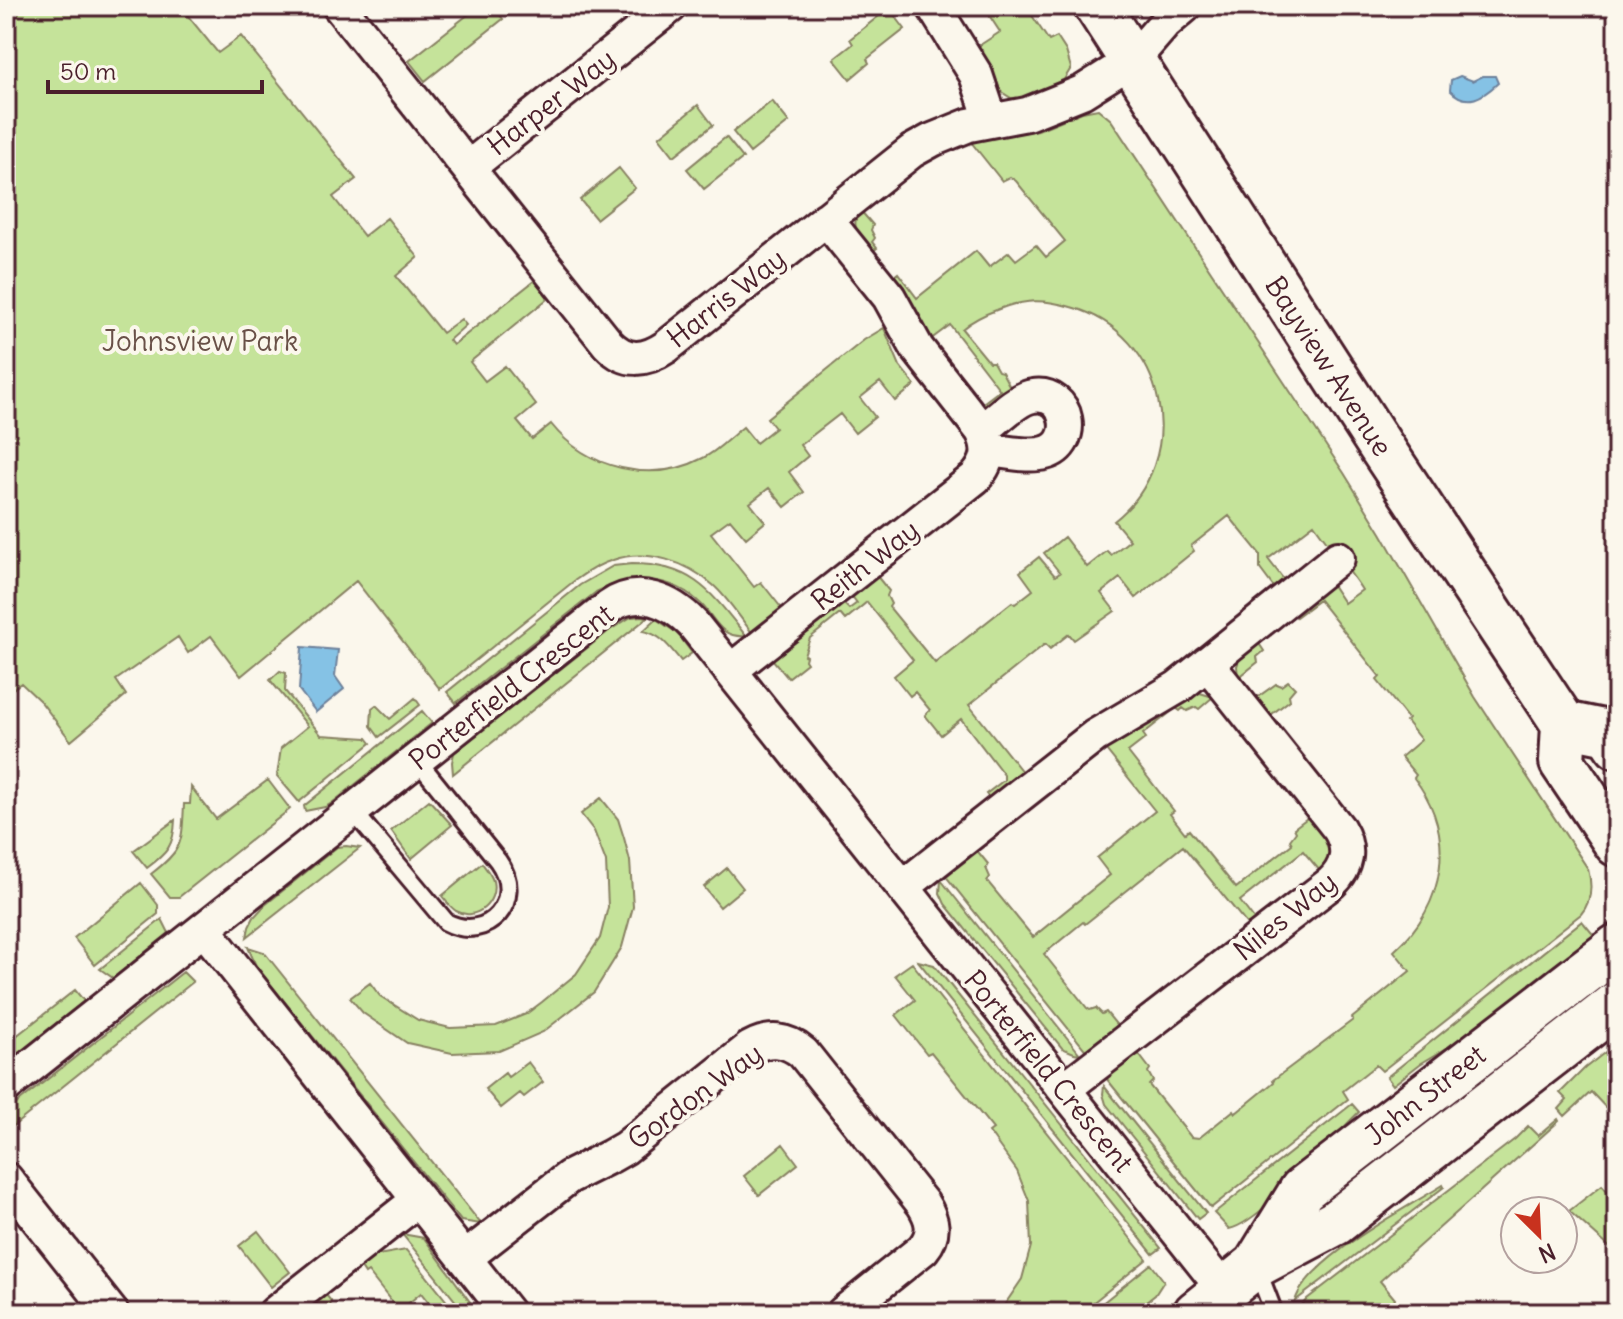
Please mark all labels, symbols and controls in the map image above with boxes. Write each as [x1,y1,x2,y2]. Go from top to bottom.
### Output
street label: Harper Way [480,41,622,163]
scale bar [48,44,262,94]
text: 50 m [60,56,116,86]
street label: Harris Way [659,240,793,356]
street label: Bayview Avenue [1257,269,1401,463]
park label: Johnsview Park [102,323,298,359]
street label: Reith Way [804,512,926,618]
street label: Porterfield Crescent [401,596,621,778]
street label: Niles Way [1226,863,1344,969]
street label: Porterfield Crescent [956,963,1142,1179]
street label: Gordon Way [620,1035,770,1157]
street label: John Street [1357,1037,1493,1153]
north arrow [1499,1195,1579,1275]
text: N [1534,1237,1560,1269]

